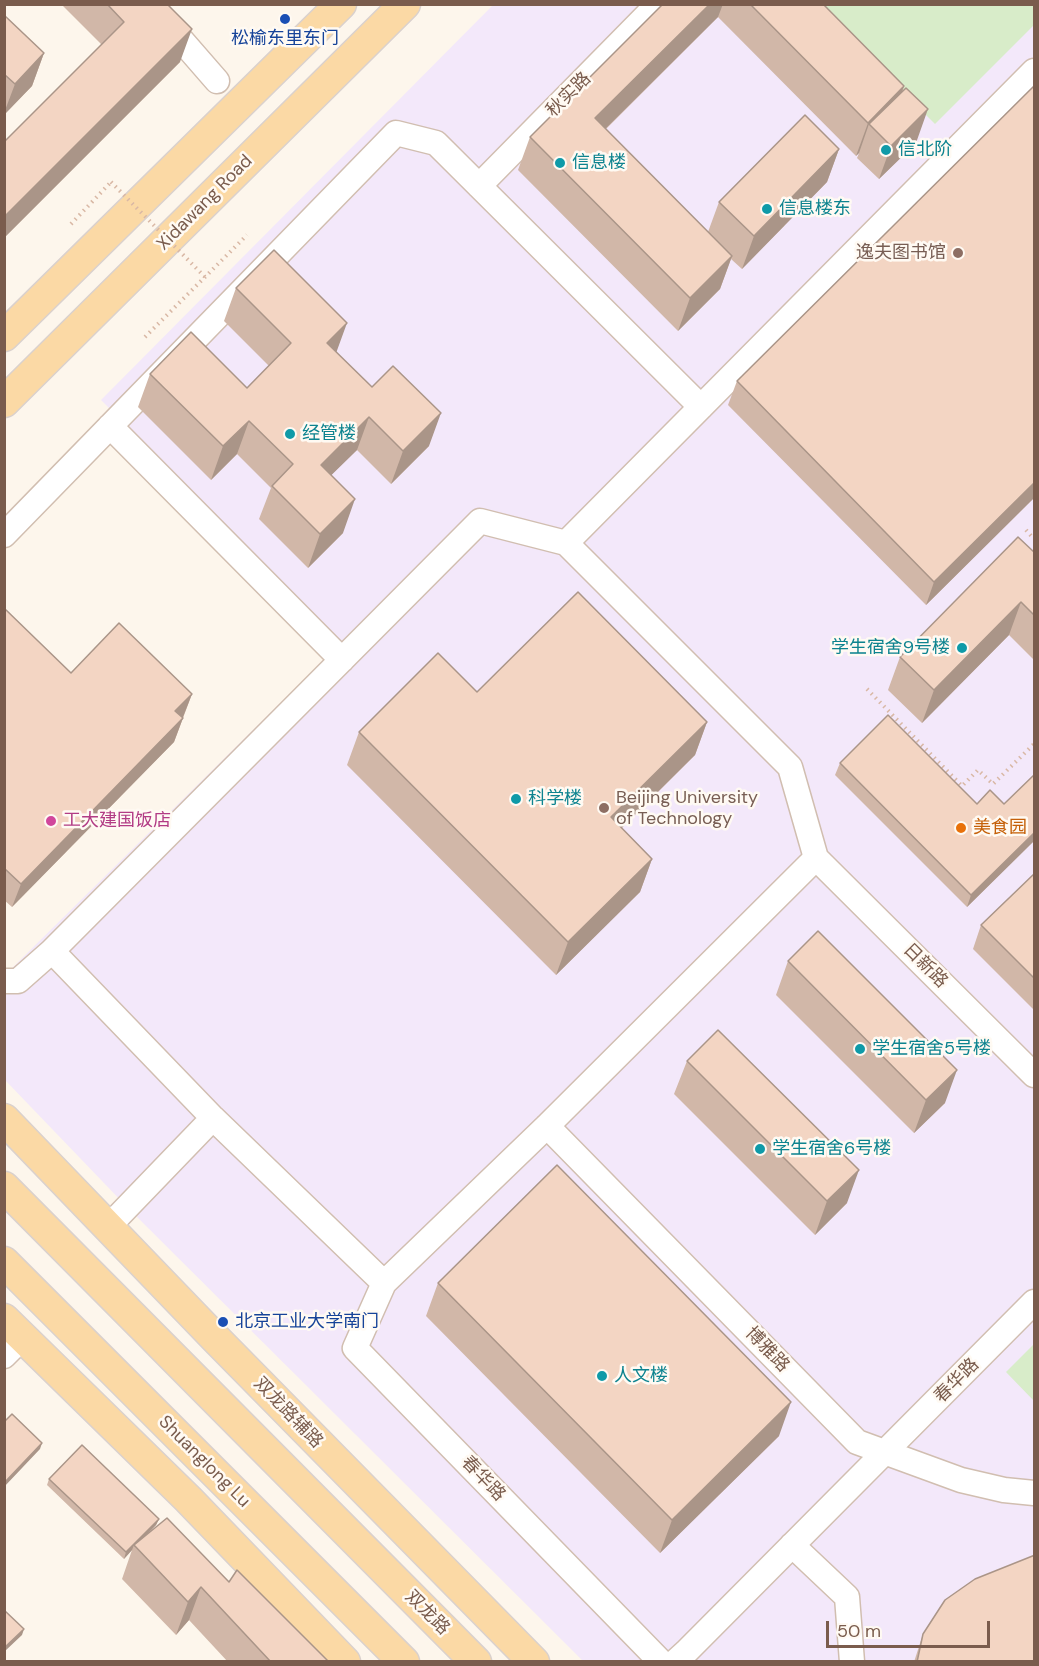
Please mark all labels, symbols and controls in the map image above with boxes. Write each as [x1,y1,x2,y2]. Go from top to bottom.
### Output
marker: 松榆东里东门 [278,12,292,26]
place label: 松榆东里东门 [231,28,339,50]
street label: 秋实路 [542,68,596,122]
place label: 信北阶 [898,139,952,161]
marker: 信北阶 [879,143,893,157]
street label: Xidawang Road [153,151,257,255]
place label: 信息楼 [572,152,626,174]
marker: 信息楼 [553,156,567,170]
place label: 信息楼东 [779,198,851,220]
marker: 信息楼东 [760,202,774,216]
place label: 逸夫图书馆 [856,242,946,264]
marker: 逸夫图书馆 [951,246,965,260]
place label: 经管楼 [302,423,356,445]
marker: 经管楼 [283,427,297,441]
place label: 学生宿舍9号楼 [831,637,950,659]
marker: 学生宿舍9号楼 [955,641,969,655]
place label: Beijing University of Technology [616,787,758,830]
place label: 科学楼 [528,788,582,810]
marker: 科学楼 [509,792,523,806]
marker: Beijing University of Technology [597,801,611,815]
place label: 工大建国饭店 [63,810,171,832]
marker: 工大建国饭店 [44,814,58,828]
place label: 美食园 [973,817,1027,839]
marker: 美食园 [954,821,968,835]
street label: 日新路 [898,939,952,993]
place label: 学生宿舍5号楼 [872,1038,991,1060]
marker: 学生宿舍5号楼 [853,1042,867,1056]
place label: 学生宿舍6号楼 [772,1138,891,1160]
marker: 学生宿舍6号楼 [753,1142,767,1156]
place label: 北京工业大学南门 [235,1311,379,1333]
marker: 北京工业大学南门 [216,1315,230,1329]
street label: 博雅路 [740,1323,794,1377]
street label: 春华路 [930,1354,984,1408]
place label: 人文楼 [614,1365,668,1387]
marker: 人文楼 [595,1369,609,1383]
street label: 双龙路辅路 [249,1373,327,1453]
street label: Shuanglong Lu [154,1412,254,1512]
street label: 春华路 [456,1452,510,1506]
street label: 双龙路 [400,1586,454,1640]
scale bar [829,1609,992,1647]
text: 50 m [837,1619,881,1643]

